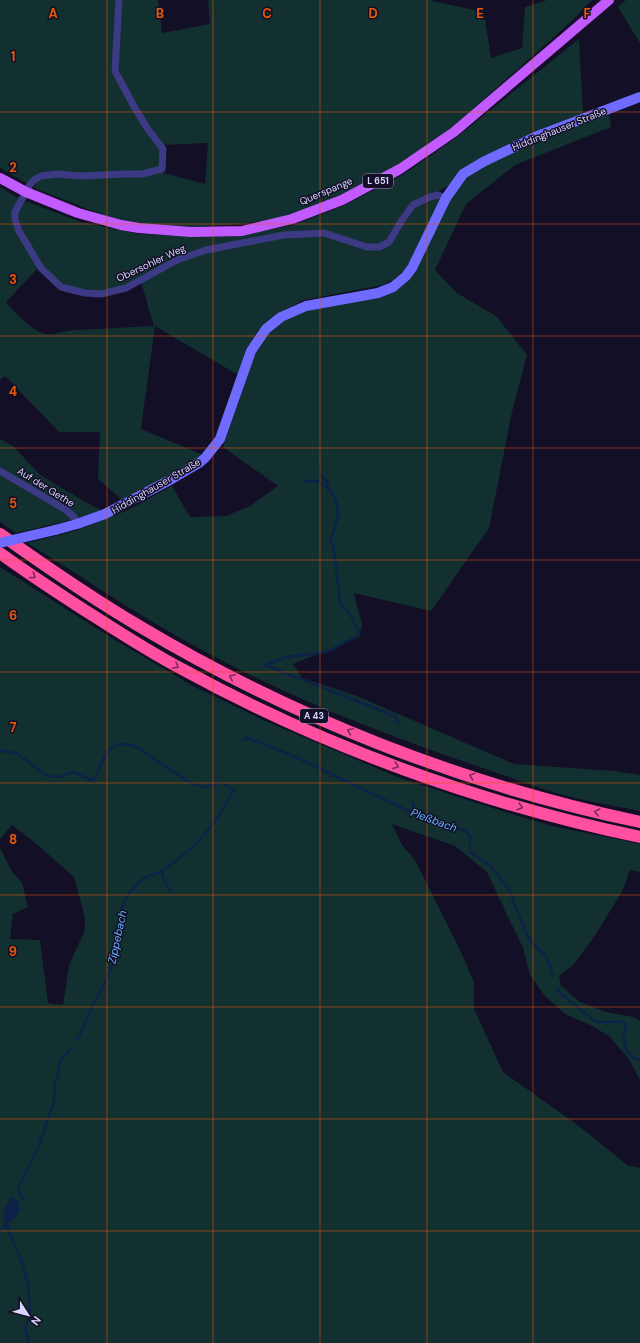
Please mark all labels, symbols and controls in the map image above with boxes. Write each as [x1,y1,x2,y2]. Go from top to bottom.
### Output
text: A [48,5,58,22]
text: B [156,5,164,22]
text: C [262,5,272,22]
text: D [368,5,378,22]
text: E [476,5,484,22]
text: F [583,5,591,22]
text: 1 [11,48,15,65]
street label: Hiddinghauser Straße [510,104,608,154]
text: 2 [9,159,17,176]
street label: Querspange [298,174,355,208]
road number: L 651 [363,174,393,188]
street label: Obersohler Weg [114,241,188,285]
text: 3 [9,271,17,288]
text: 4 [9,383,17,400]
street label: Hiddinghauser Straße [109,455,203,517]
street label: Auf der Gethe [15,464,77,510]
text: 5 [9,495,17,512]
one-way arrow [29,571,36,579]
text: 6 [9,607,17,624]
one-way arrow [172,662,179,669]
one-way arrow [229,674,236,682]
road number: A 43 [300,709,328,723]
text: 7 [10,719,17,736]
one-way arrow [346,728,354,736]
one-way arrow [393,761,400,770]
one-way arrow [469,772,476,781]
one-way arrow [516,802,523,811]
water label: Pleßbach [409,805,459,835]
one-way arrow [594,808,600,816]
text: 8 [9,831,17,848]
water label: Zippebach [105,909,129,965]
text: 9 [9,943,17,960]
north arrow [8,1295,48,1335]
text: N [28,1314,44,1328]

